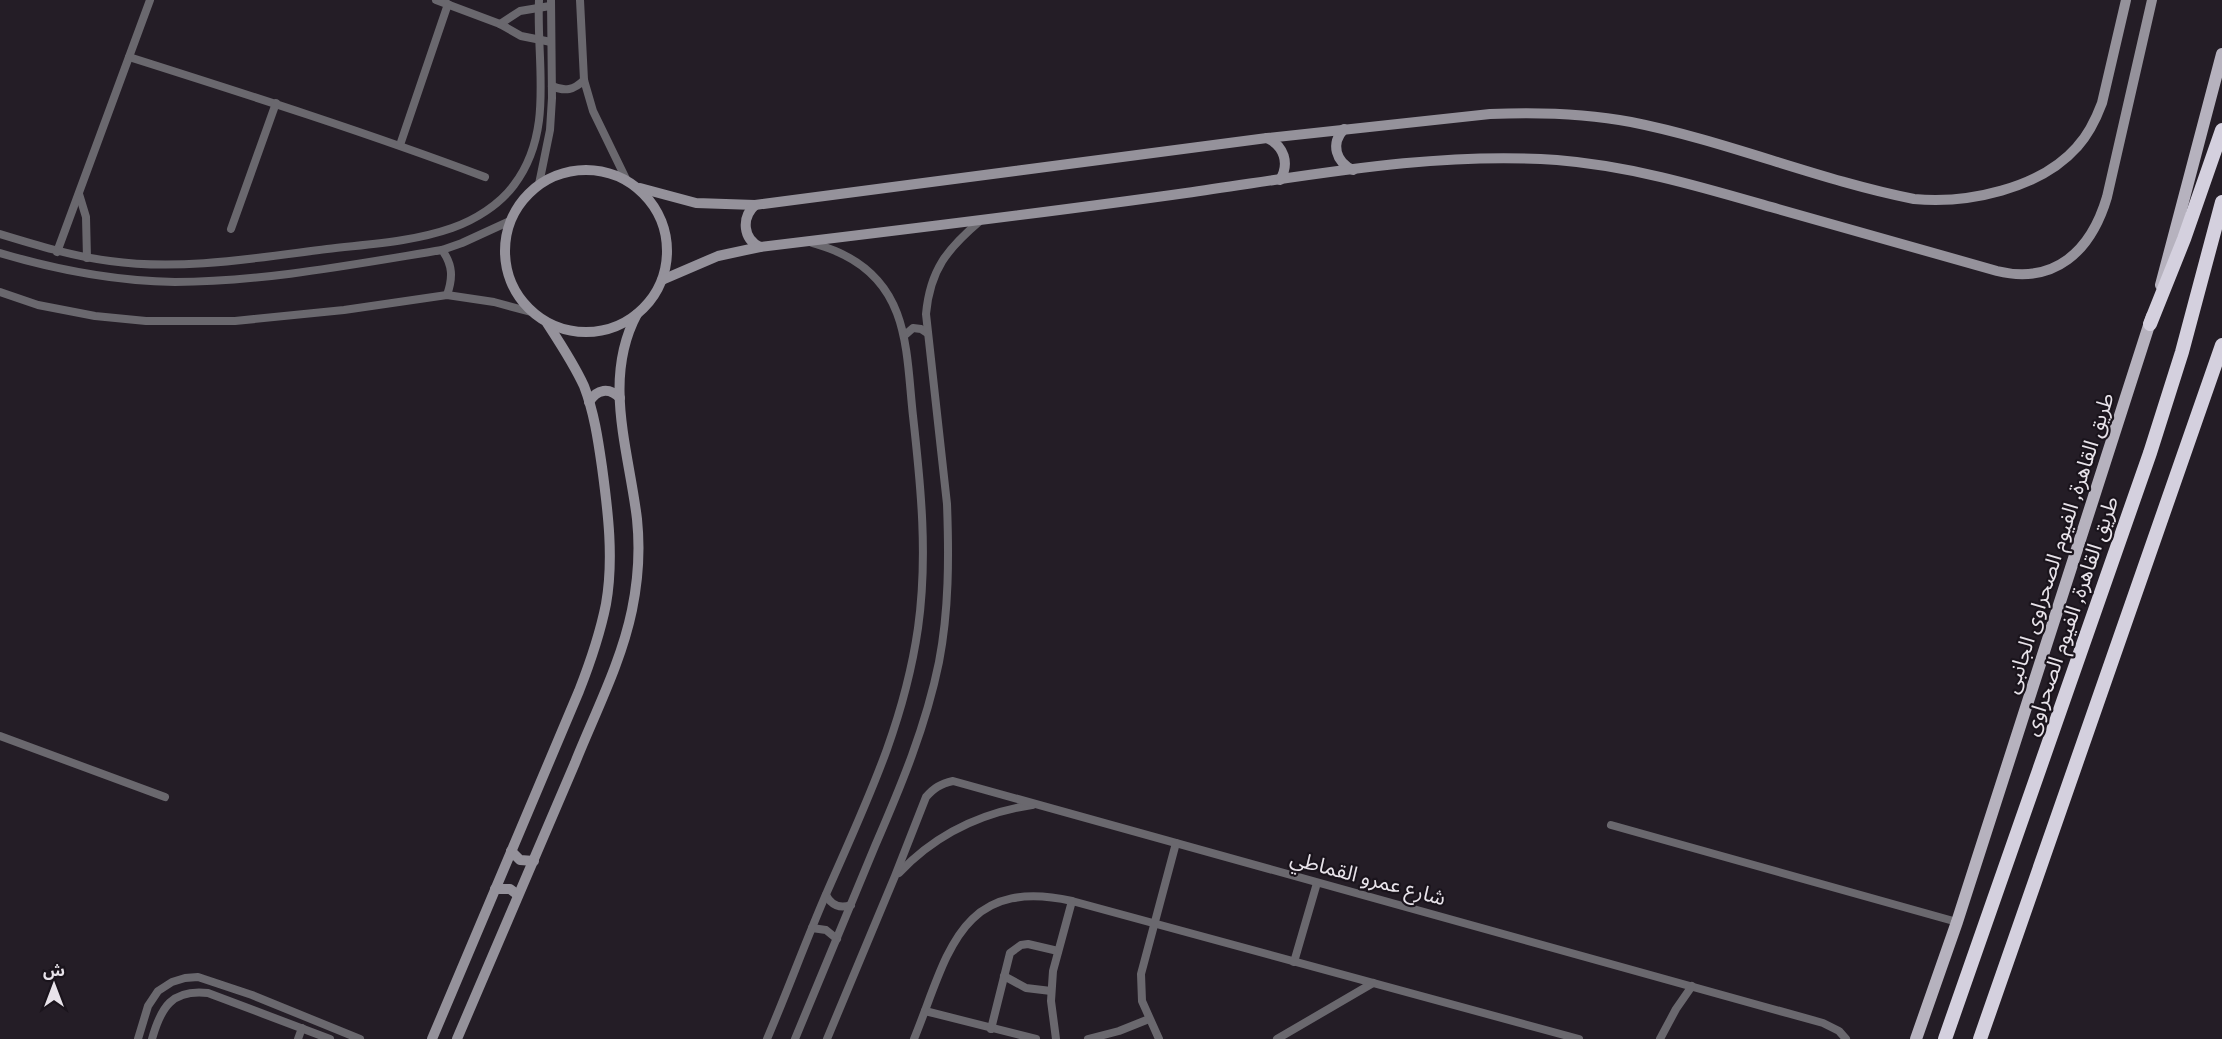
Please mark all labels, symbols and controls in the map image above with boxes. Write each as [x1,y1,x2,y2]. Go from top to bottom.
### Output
street label: طريق القاهرة, الفيوم الصحراوى الجانبى [1998,390,2120,696]
street label: طريق القاهرة, الفيوم الصحراوى [2018,493,2124,739]
street label: شارع عمرو القماطي [1287,843,1449,914]
north arrow [24,955,84,1015]
text: ش [43,960,65,980]

